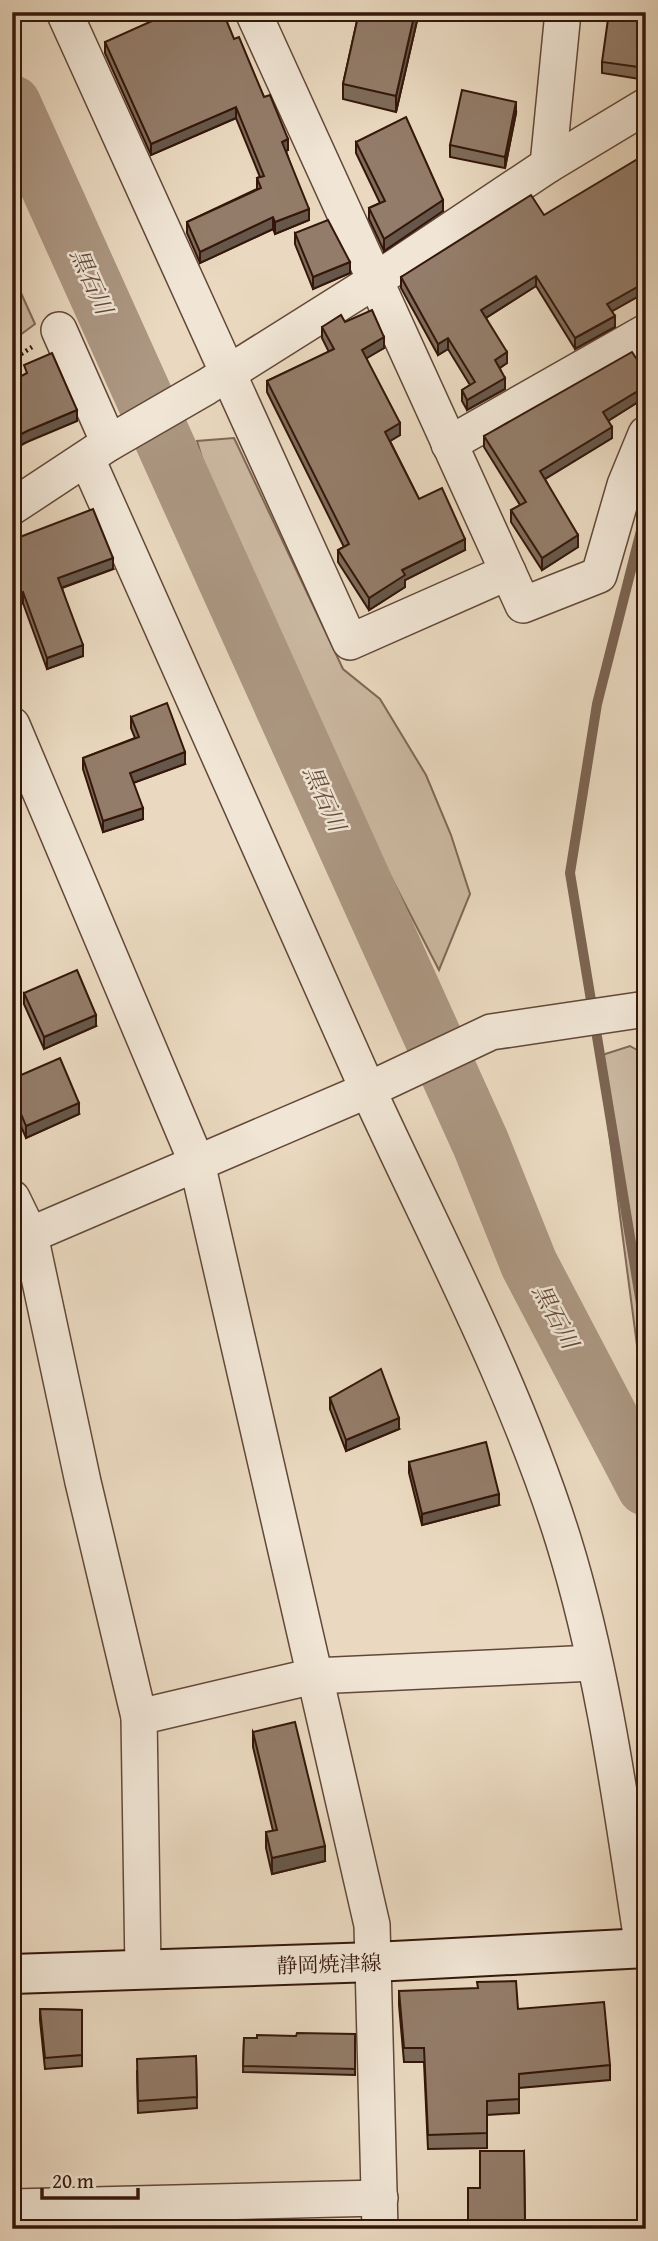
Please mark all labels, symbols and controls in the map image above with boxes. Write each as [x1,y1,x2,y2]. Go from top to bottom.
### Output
water label: 黒石川 [63,243,122,322]
water label: 黒石川 [296,760,355,839]
water label: 黒石川 [525,1278,588,1357]
street label: 静岡焼津線 [276,1947,382,1981]
scale bar [42,2157,138,2201]
text: 20 m [52,2165,94,2196]

